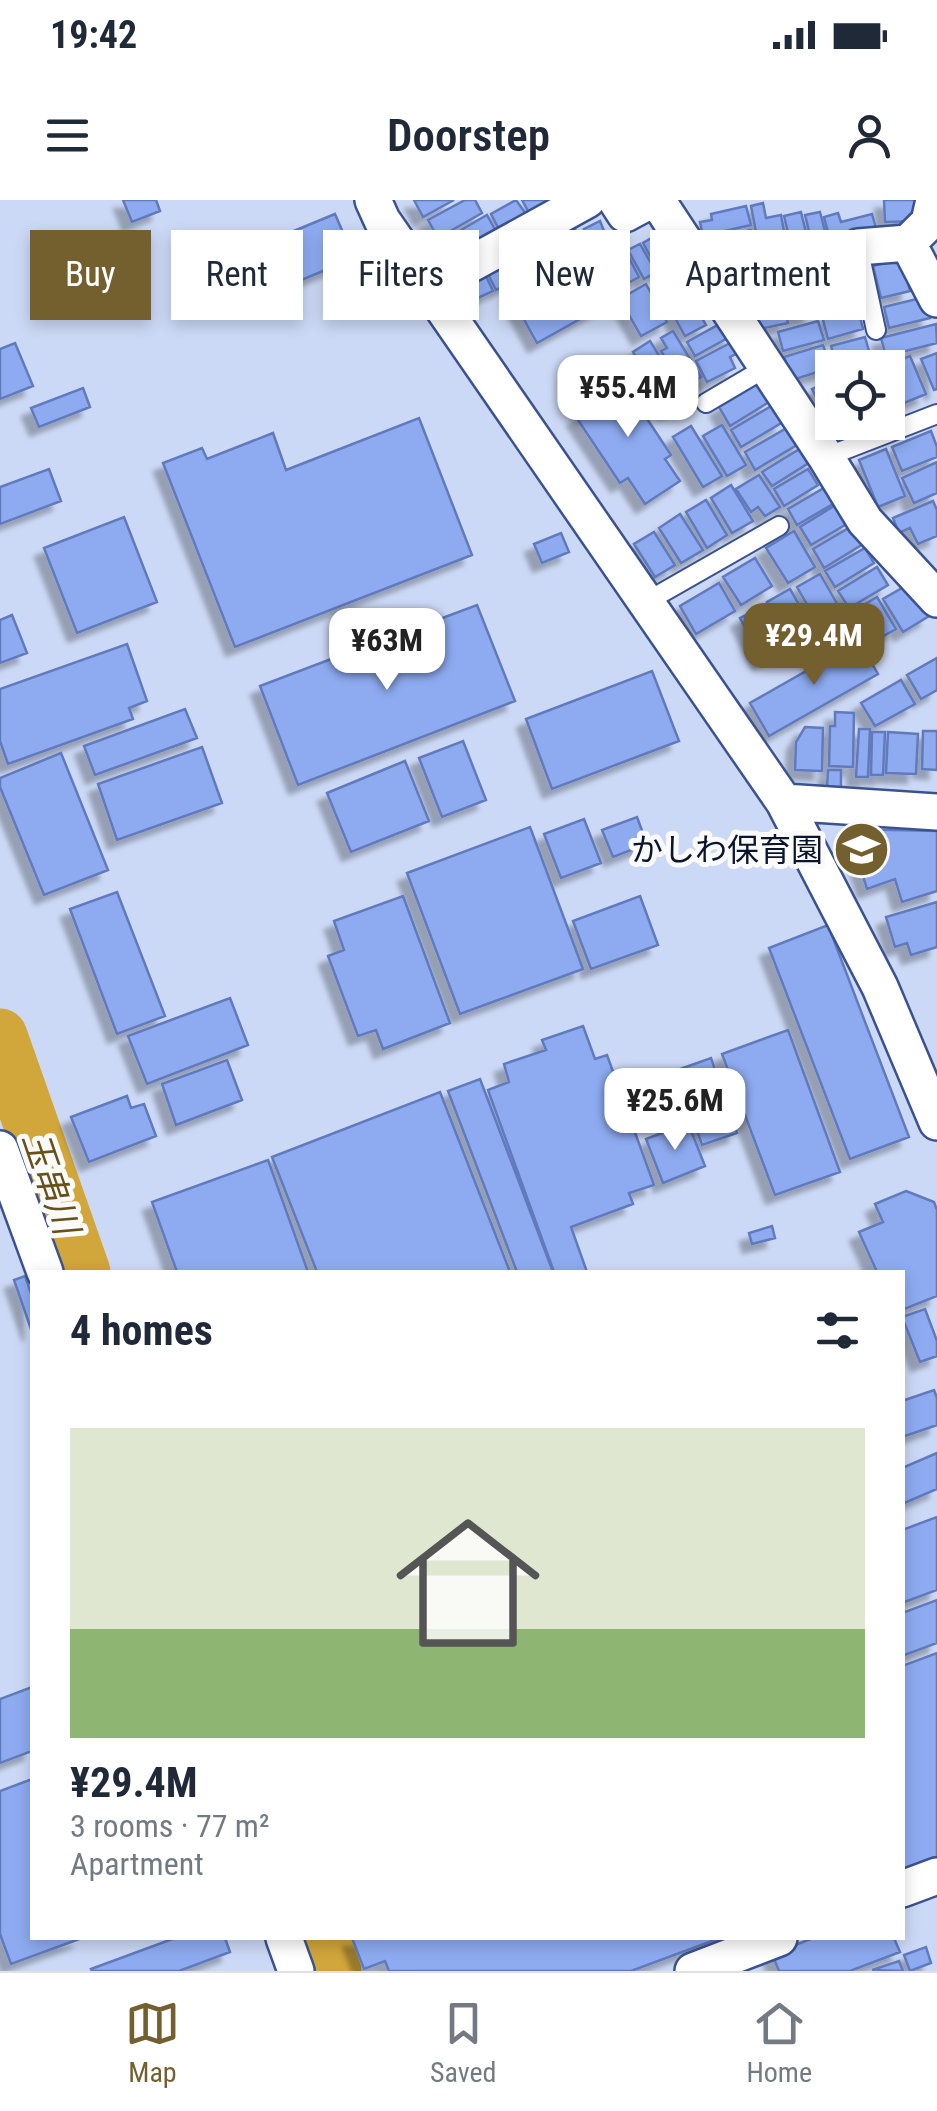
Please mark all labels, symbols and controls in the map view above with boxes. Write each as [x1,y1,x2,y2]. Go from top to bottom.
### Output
text: 19:42 [50,13,137,57]
icon: menu [40,108,95,163]
icon: person [842,108,897,163]
text: Doorstep [387,109,550,162]
chip: Buy [30,230,151,320]
chip: Rent [171,230,303,320]
chip: Filters [323,230,479,320]
chip: New [499,230,630,320]
chip: Apartment [650,230,866,320]
map controls [815,350,905,440]
button: locate [815,350,905,440]
pin: ¥55.4M [547,355,709,440]
text: ¥55.4M [579,368,677,406]
pin: ¥29.4M [733,603,895,688]
pin: ¥63M [328,608,446,693]
text: ¥29.4M [765,616,863,654]
text: ¥63M [351,621,423,659]
school or university icon: かしわ保育園 [832,820,892,880]
place label: かしわ保育園 [631,831,823,869]
pin: ¥25.6M [594,1068,756,1153]
text: ¥25.6M [626,1081,724,1119]
water label: 玉串川 [14,1127,88,1243]
icon: filters [810,1303,865,1358]
text: 4 homes [70,1306,213,1355]
icon: home [378,1493,558,1673]
text: ¥29.4M [70,1758,198,1807]
text: 3 rooms · 77 m² [70,1807,269,1845]
text: Apartment [70,1845,204,1883]
tab: Map [125,1996,180,2089]
tab: Saved [430,1996,496,2089]
tab: Home [746,1996,812,2089]

